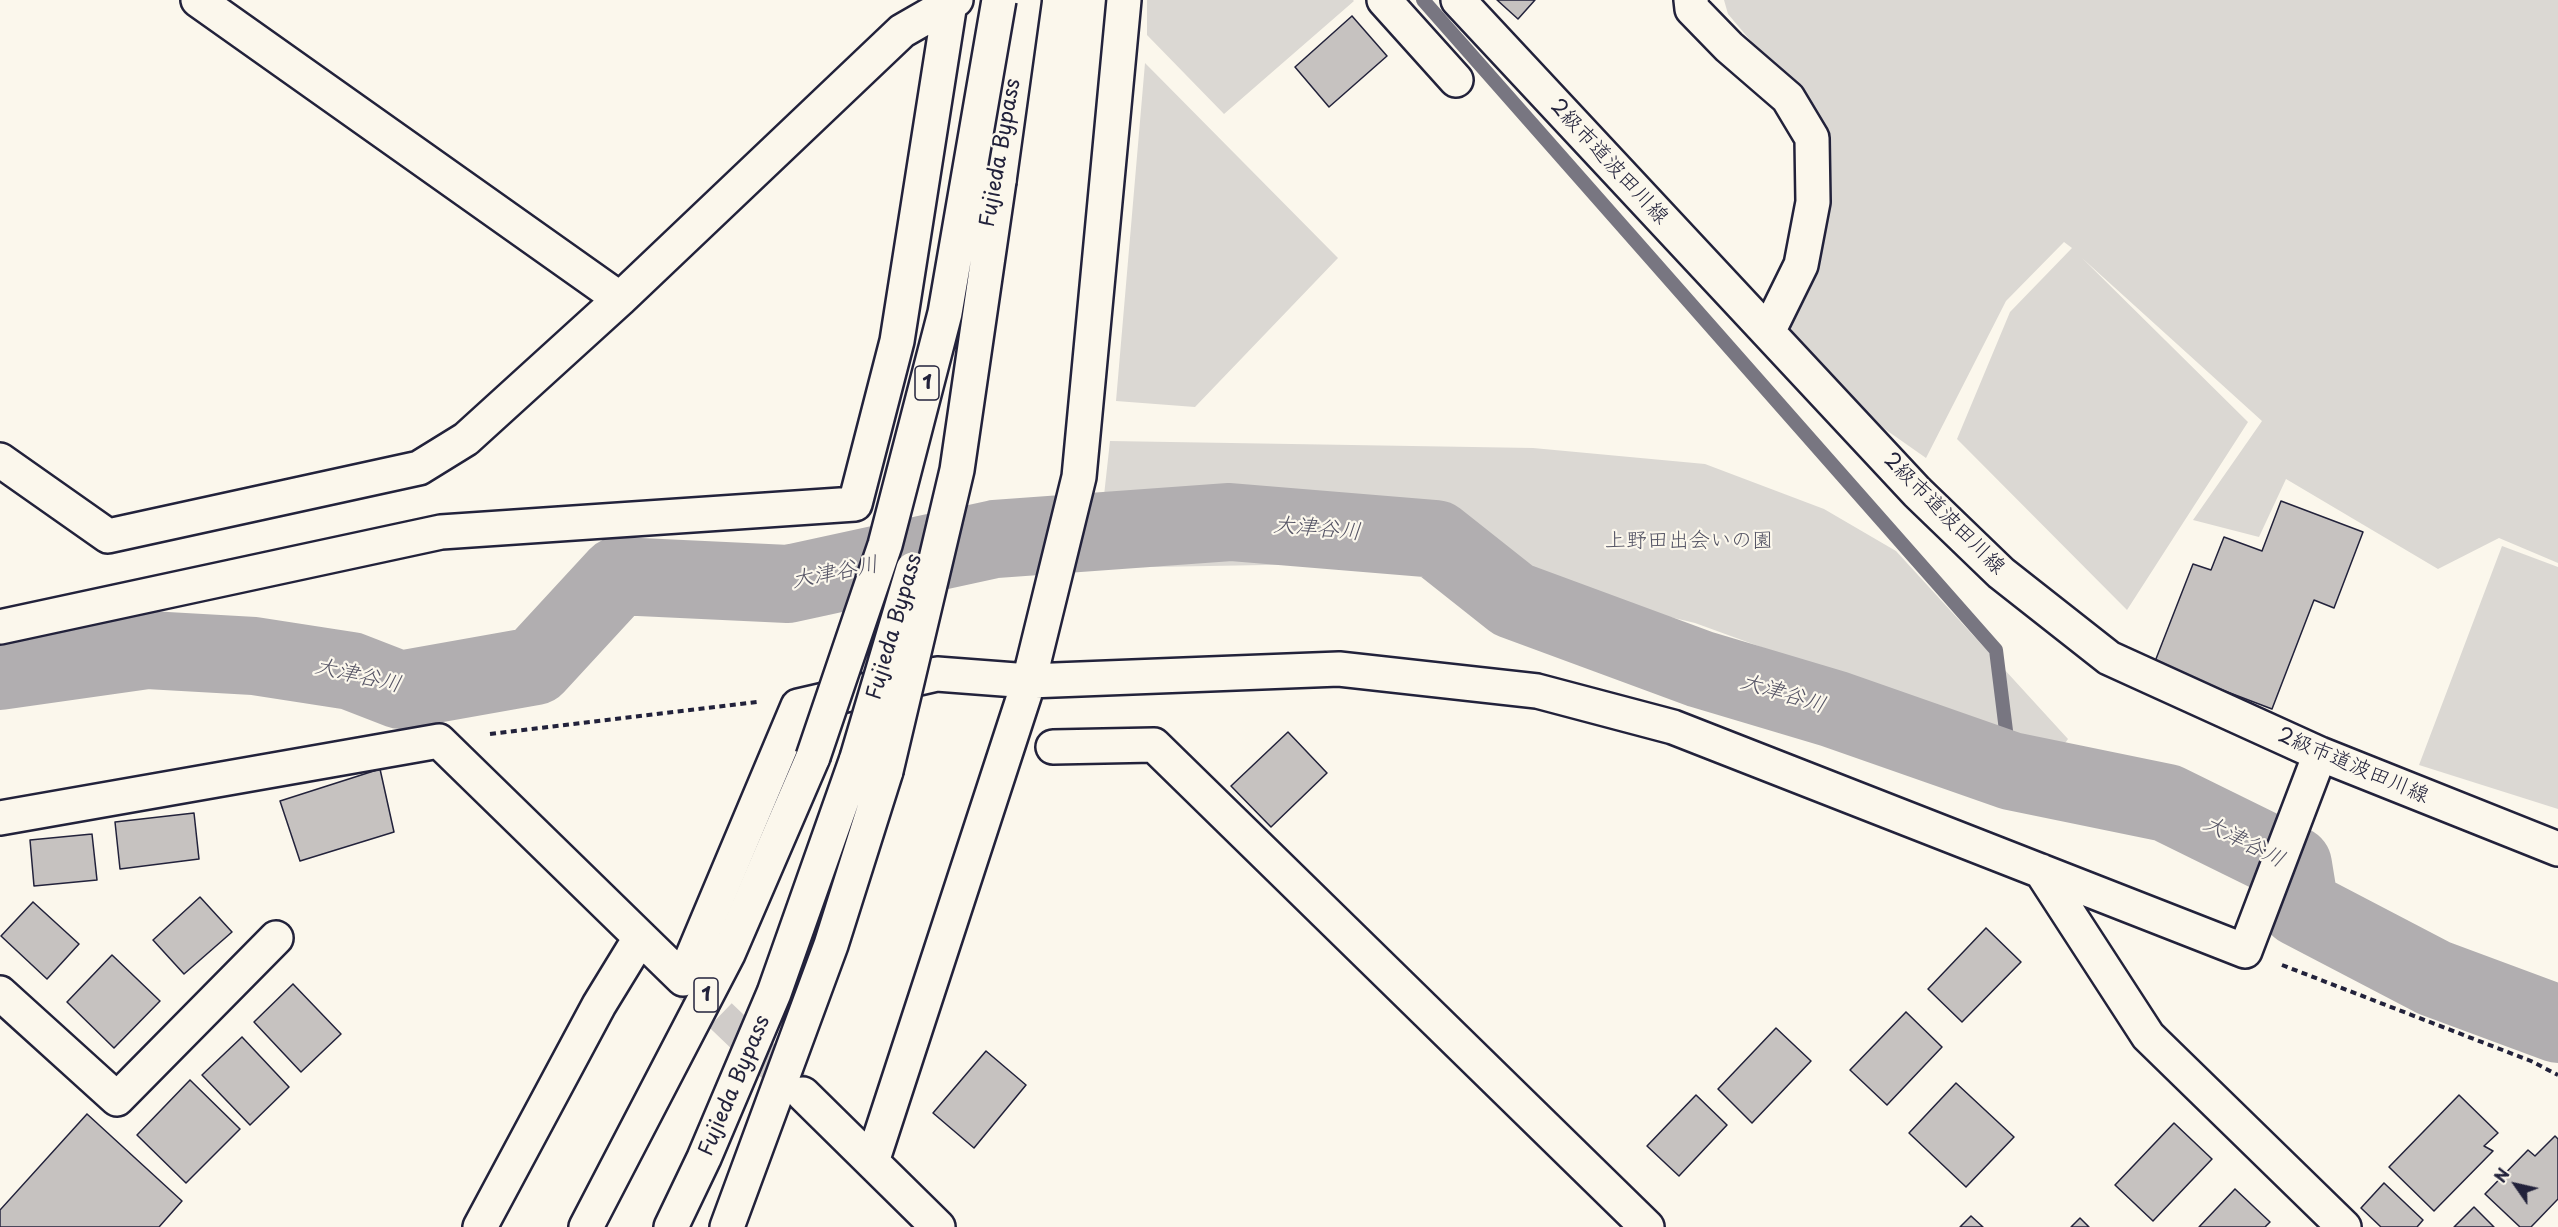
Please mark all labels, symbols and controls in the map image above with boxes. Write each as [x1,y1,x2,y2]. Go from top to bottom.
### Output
street label: Fujieda Bypass [976,77,1026,229]
street label: 2級市道波田川線 [1545,94,1673,230]
road number: 1 [915,366,939,400]
street label: 2級市道波田川線 [1878,448,2010,580]
water label: 大津谷川 [1272,512,1362,546]
park label: 上野田出会いの園 [1605,528,1773,554]
street label: Fujieda Bypass [862,551,928,703]
water label: 大津谷川 [789,552,881,594]
water label: 大津谷川 [312,653,404,699]
water label: 大津谷川 [1737,669,1829,719]
street label: 2級市道波田川線 [2274,723,2432,809]
water label: 大津谷川 [2199,810,2289,874]
road number: 1 [694,978,718,1012]
street label: Fujieda Bypass [694,1012,776,1160]
north arrow [2486,1155,2546,1215]
text: N [2488,1163,2515,1187]

